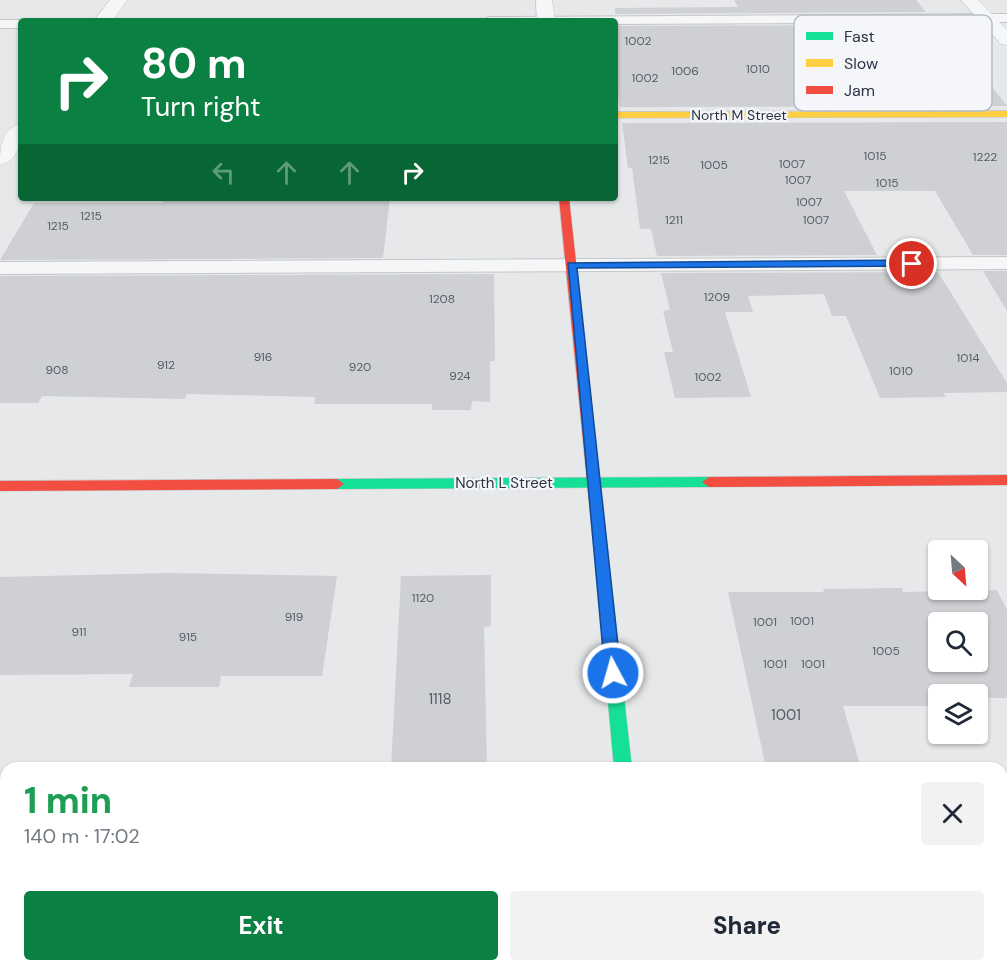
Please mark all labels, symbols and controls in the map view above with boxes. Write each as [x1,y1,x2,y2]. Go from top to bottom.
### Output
legend [794,15,992,111]
text: Fast [844,26,875,47]
house number: 1002 [625,33,652,49]
text: 80 m [141,36,247,91]
icon: right [42,42,120,120]
text: Slow [844,53,878,74]
house number: 1010 [746,61,770,77]
house number: 1006 [671,63,699,79]
house number: 1002 [632,70,659,86]
text: Jam [844,80,875,101]
text: Turn right [141,89,261,124]
street label: North M Street [691,106,787,124]
house number: 1015 [863,148,887,164]
house number: 1222 [973,149,997,165]
house number: 1215 [648,152,670,168]
icon: left [207,156,240,189]
icon: ahead [270,156,303,189]
icon: ahead [333,156,366,189]
icon: right [396,156,429,189]
house number: 1007 [779,156,805,172]
house number: 1005 [700,157,728,173]
house number: 1007 [785,172,811,188]
house number: 1015 [875,175,899,191]
house number: 1007 [796,194,822,210]
house number: 1215 [80,208,102,224]
house number: 1211 [665,212,683,228]
house number: 1007 [803,212,829,228]
house number: 1215 [47,218,69,234]
pin [886,238,937,289]
icon: arrive [895,247,928,280]
house number: 1209 [704,289,730,305]
house number: 1208 [429,291,455,307]
house number: 916 [254,349,272,365]
house number: 1014 [957,350,979,366]
house number: 912 [157,357,175,373]
house number: 920 [349,359,371,375]
house number: 908 [45,362,69,378]
house number: 1010 [889,363,913,379]
house number: 924 [449,368,471,384]
house number: 1002 [695,369,722,385]
street label: North L Street [455,473,553,493]
north arrow [928,540,988,600]
map controls [928,540,988,744]
house number: 1120 [412,590,434,606]
house number: 919 [285,609,303,625]
button: search [928,612,988,672]
house number: 1001 [790,613,814,629]
house number: 1001 [753,614,777,630]
house number: 911 [72,624,86,640]
house number: 915 [179,629,197,645]
position arrow [581,641,645,705]
house number: 1005 [872,643,900,659]
house number: 1001 [763,656,787,672]
house number: 1001 [801,656,825,672]
button: layers [928,684,988,744]
house number: 1118 [428,689,452,709]
house number: 1001 [771,705,801,725]
text: 1 min [24,777,112,824]
button: close [921,782,984,845]
text: 140 m · 17:02 [24,823,140,849]
button: Exit [24,891,498,960]
button: Share [510,891,984,960]

